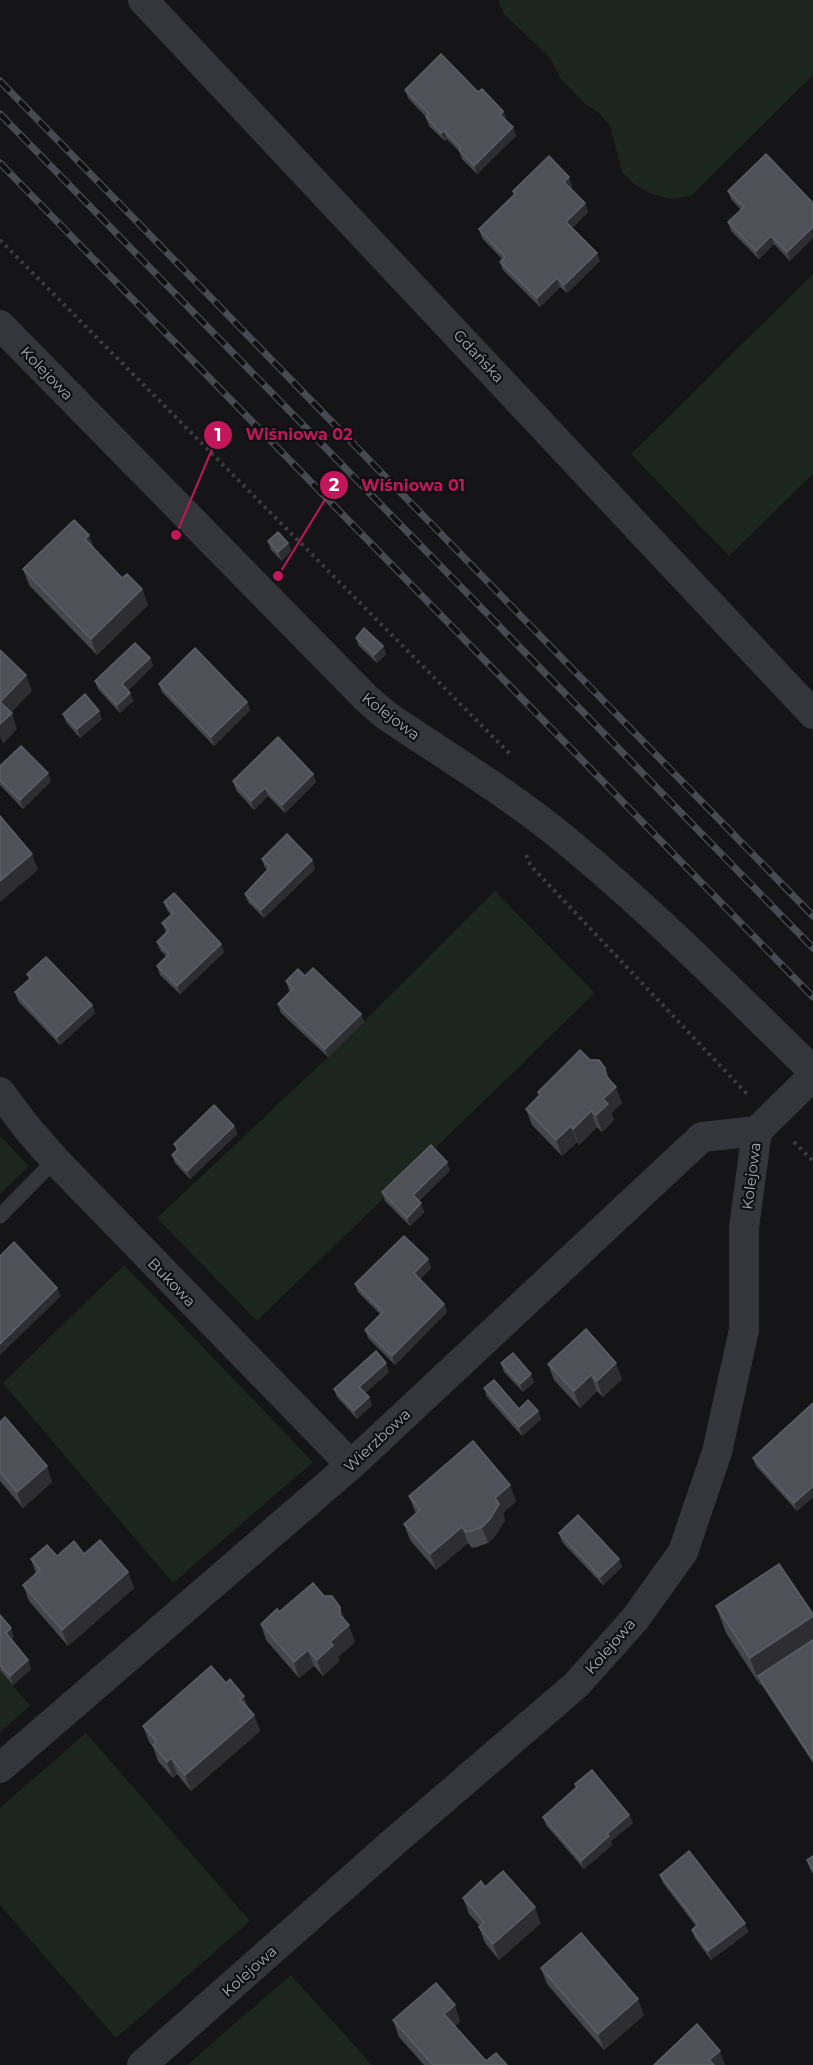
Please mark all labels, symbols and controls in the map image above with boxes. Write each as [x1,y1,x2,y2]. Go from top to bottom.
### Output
street label: Gdańska [450,325,508,387]
street label: Kolejowa [17,342,77,404]
callout: Wiśniowa 02 [203,418,365,452]
text: 1 [214,424,222,446]
text: Wiśniowa 02 [245,425,353,444]
callout: Wiśniowa 01 [319,468,477,502]
text: 2 [329,474,340,496]
text: Wiśniowa 01 [361,476,465,495]
street label: Kolejowa [358,688,424,744]
street label: Kolejowa [737,1141,765,1211]
street label: Bukowa [144,1253,200,1311]
street label: Wierzbowa [340,1404,414,1476]
street label: Kolejowa [581,1614,639,1678]
street label: Kolejowa [217,1941,281,2001]

